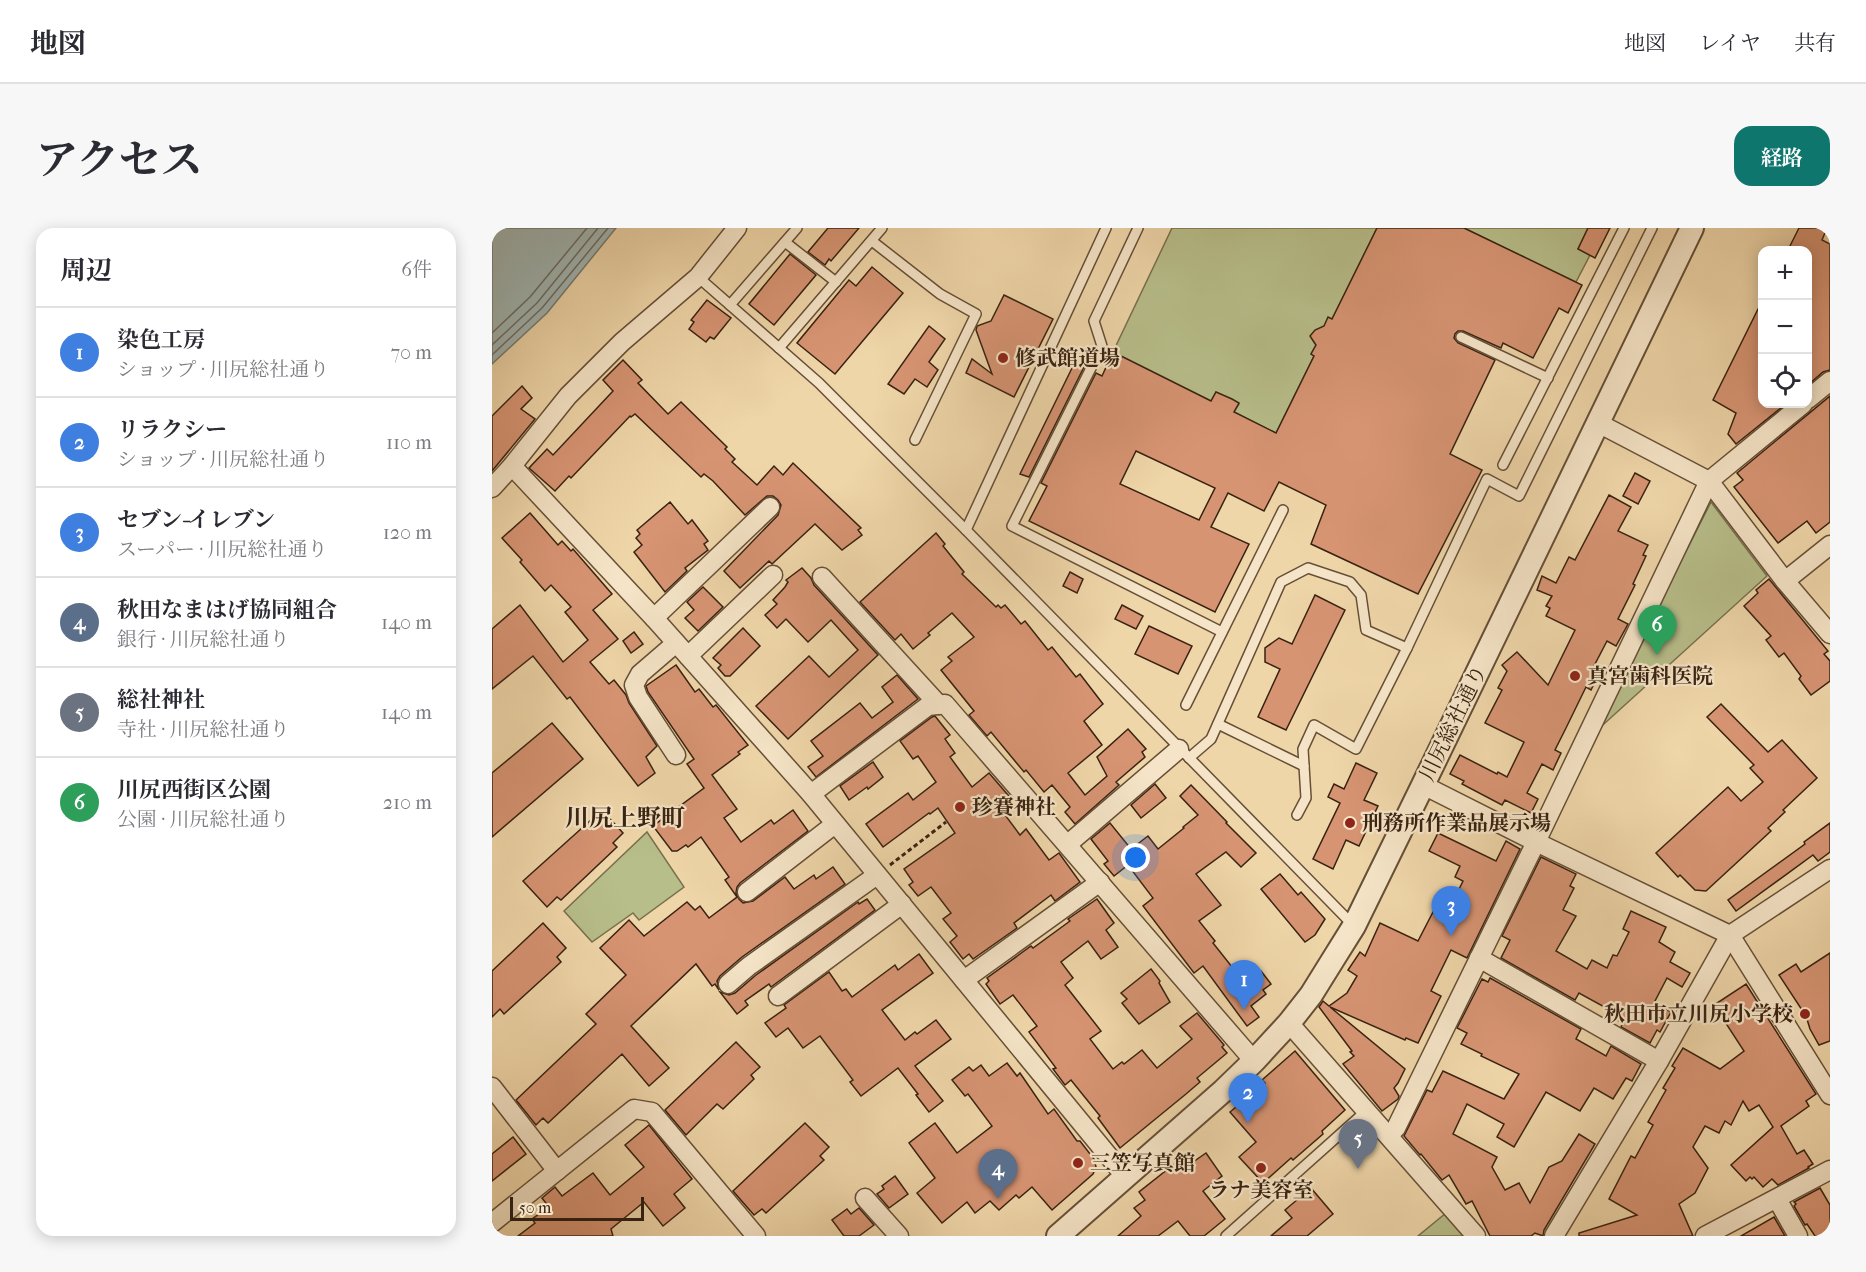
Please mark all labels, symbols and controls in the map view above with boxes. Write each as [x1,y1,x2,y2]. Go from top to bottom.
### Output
text: 地図 [30,27,86,60]
text: 地図 [1624,31,1666,55]
text: レイヤ [1699,31,1761,55]
text: 共有 [1794,31,1836,55]
button: 経路 [1734,126,1830,186]
text: アクセス [36,136,203,185]
map controls [1758,246,1812,408]
button: + [1758,246,1812,300]
text: 周辺 [60,255,112,286]
text: 6件 [401,258,432,281]
button: − [1758,300,1812,354]
text: 染色工房 [117,327,205,353]
text: 1 [76,341,83,364]
text: 70 m [390,341,432,364]
place label: 修武館道場 [1015,346,1120,370]
marker: 修武館道場 [996,351,1010,365]
button: locate [1758,354,1812,408]
text: ショップ · 川尻総社通り [117,358,329,381]
text: リラクシー [117,417,227,443]
text: 2 [74,431,85,454]
text: 110 m [386,431,432,454]
text: ショップ · 川尻総社通り [117,448,329,471]
text: セブン-イレブン [117,507,275,533]
text: 3 [75,521,84,544]
text: 120 m [383,521,432,544]
text: スーパー · 川尻総社通り [117,538,328,561]
text: 秋田なまはげ協同組合 [117,597,337,623]
pin: 6 [1638,606,1676,655]
text: 4 [74,611,85,634]
text: 140 m [381,611,432,634]
text: 銀行 · 川尻総社通り [117,628,290,651]
street label: 川尻総社通り [1415,661,1491,785]
place label: 真宮歯科医院 [1587,664,1713,688]
marker: 真宮歯科医院 [1568,669,1582,683]
text: 総社神社 [117,687,205,713]
text: 5 [75,701,84,724]
text: 140 m [381,701,432,724]
text: 寺社 · 川尻総社通り [117,718,290,741]
text: 川尻西街区公園 [117,777,271,803]
text: 6 [74,791,85,814]
text: 210 m [383,791,432,814]
place label: 珍賽神社 [972,795,1056,819]
marker: 珍賽神社 [953,800,967,814]
district label: 川尻上野町 [565,804,685,832]
text: 公園 · 川尻総社通り [117,808,290,831]
place label: 刑務所作業品展示場 [1362,811,1551,835]
marker: 刑務所作業品展示場 [1343,816,1357,830]
your location [1121,843,1150,872]
pin: 3 [1432,886,1470,936]
pin: 1 [1224,960,1263,1010]
place label: 秋田市立川尻小学校 [1604,1002,1793,1026]
marker: 秋田市立川尻小学校 [1798,1007,1812,1021]
pin: 2 [1228,1074,1268,1123]
pin: 5 [1338,1120,1378,1169]
pin: 4 [978,1150,1018,1199]
place label: 三笠写真館 [1090,1151,1195,1175]
marker: 三笠写真館 [1071,1156,1085,1170]
marker: ラナ美容室 [1254,1161,1268,1175]
place label: ラナ美容室 [1209,1178,1314,1202]
scale bar [510,1194,644,1222]
text: 50 m [519,1198,551,1217]

